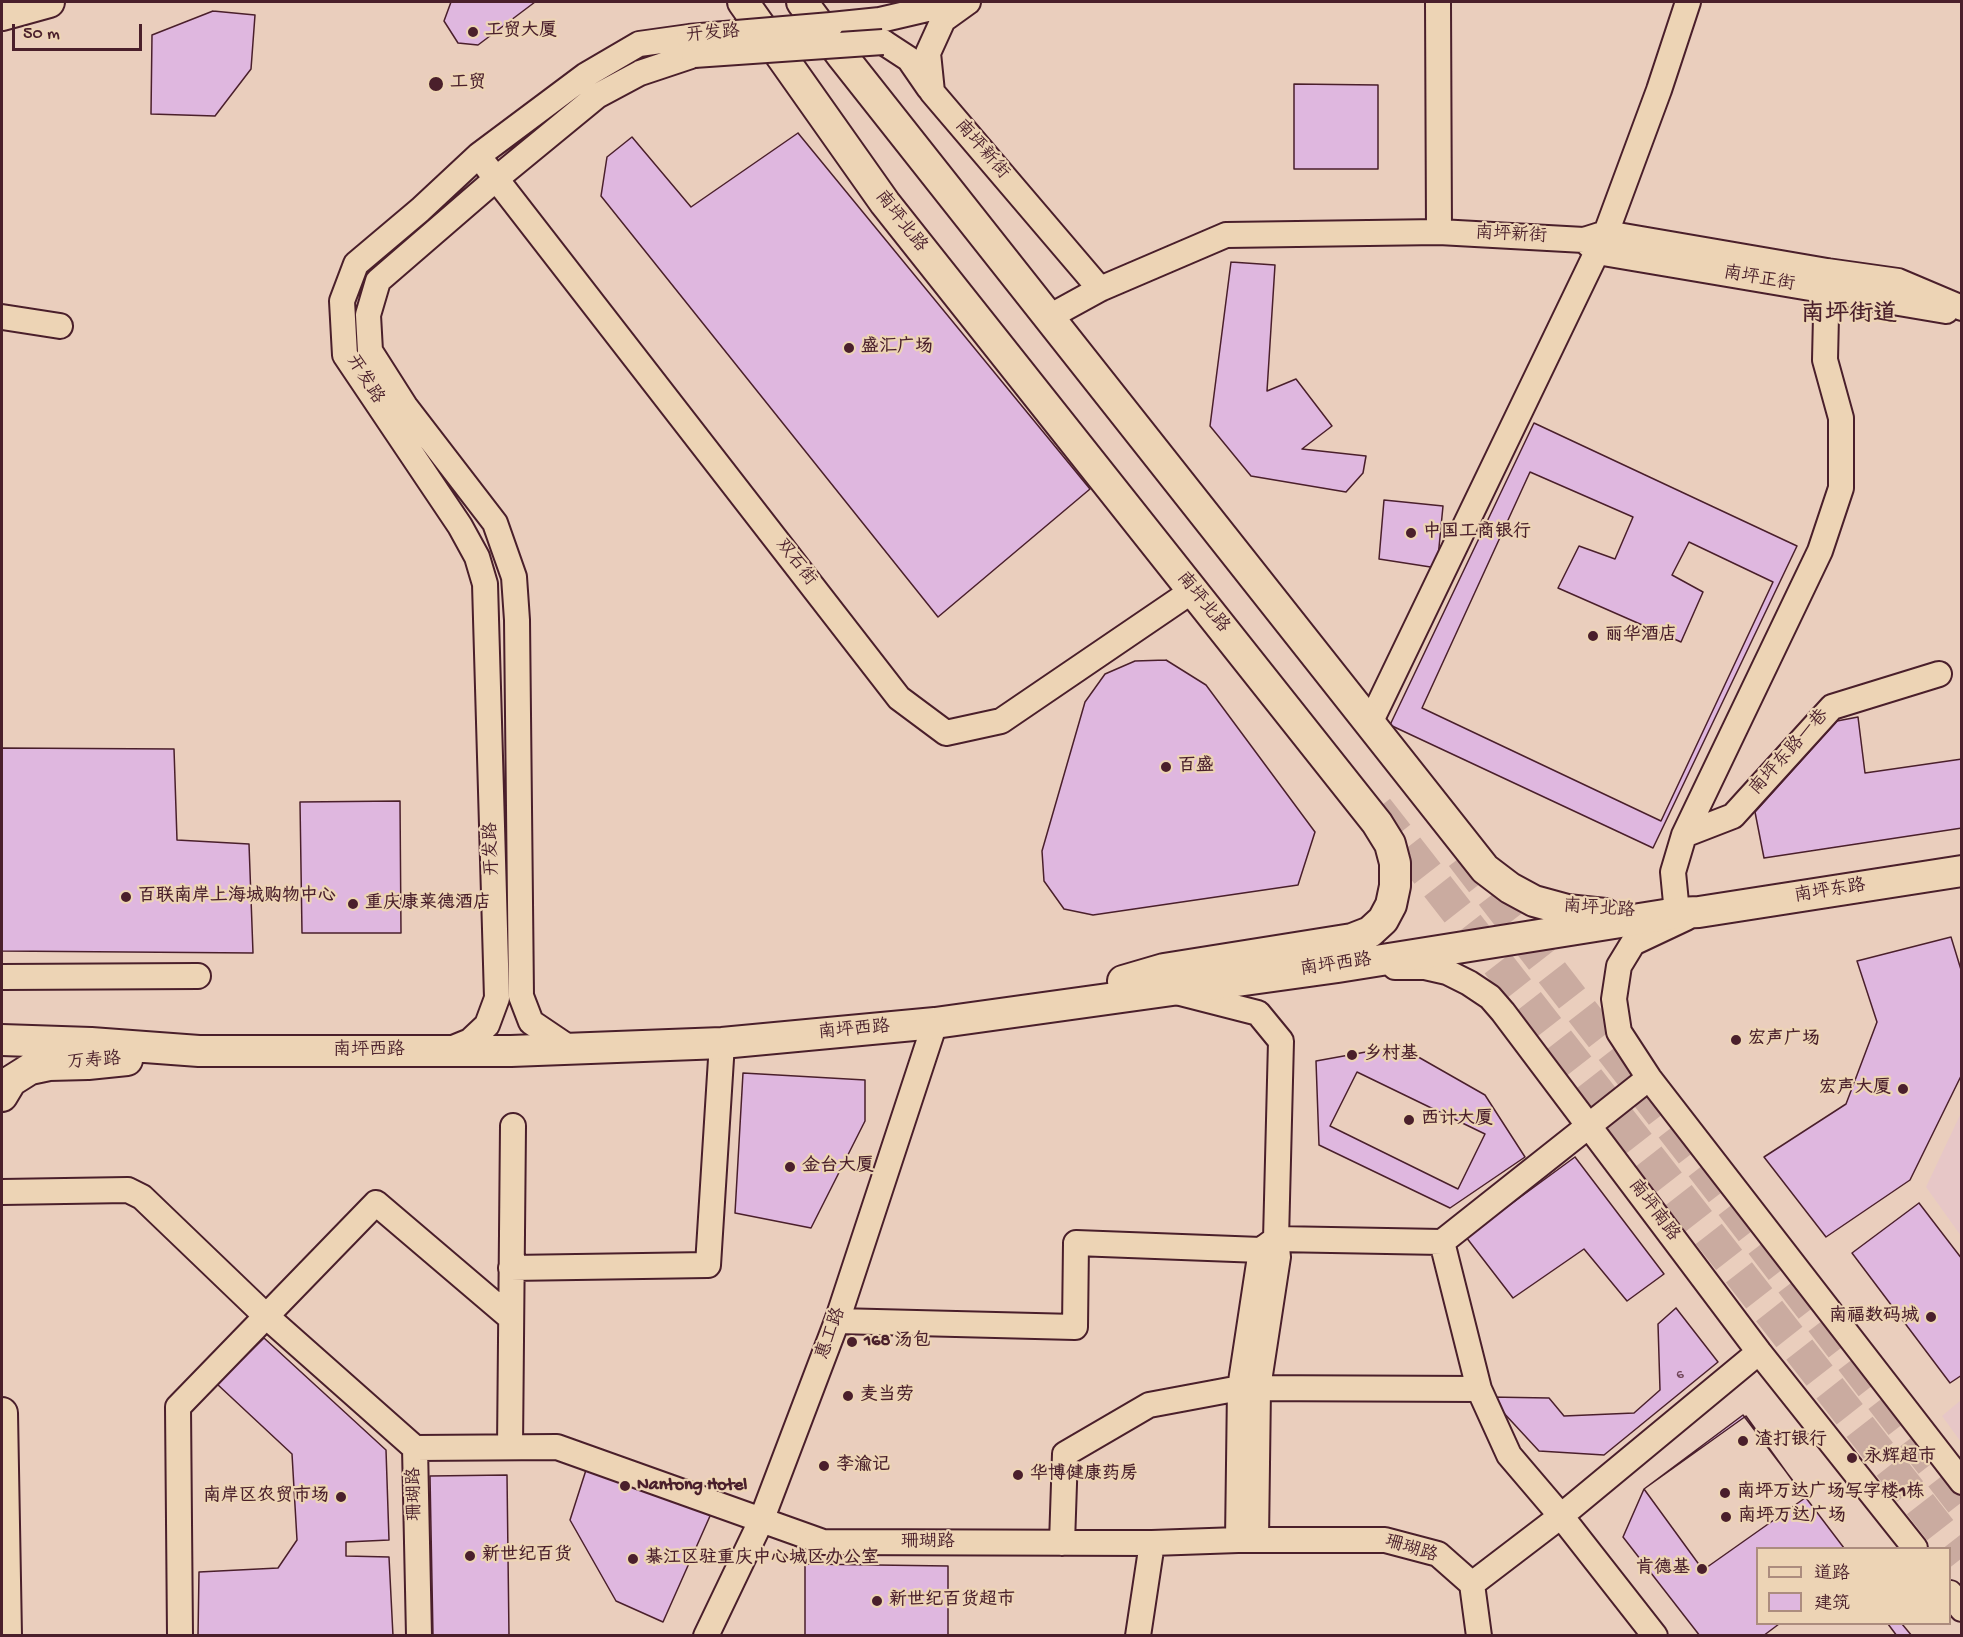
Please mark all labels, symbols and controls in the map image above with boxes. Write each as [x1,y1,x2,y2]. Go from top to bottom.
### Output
scale bar [15,12,146,50]
place label: 工贸大厦 [485,21,557,43]
street label: 开发路 [685,22,741,48]
text: 50 m [23,24,60,45]
marker: 工贸大厦 [466,25,480,39]
place label: 工贸 [450,73,486,95]
marker: 工贸 [427,75,445,93]
street label: 南坪新街 [949,116,1013,184]
street label: 南坪北路 [869,187,931,257]
street label: 南坪新街 [1474,223,1548,249]
street label: 南坪正街 [1722,263,1796,297]
district label: 南坪街道 [1801,302,1897,330]
place label: 盛汇广场 [861,337,933,359]
marker: 盛汇广场 [842,341,856,355]
street label: 开发路 [341,351,387,409]
place label: 中国工商银行 [1423,522,1531,544]
marker: 中国工商银行 [1404,526,1418,540]
street label: 双石街 [770,535,820,591]
street label: 南坪北路 [1171,568,1233,638]
place label: 丽华酒店 [1605,625,1677,647]
marker: 丽华酒店 [1586,629,1600,643]
street label: 南坪东路一巷 [1746,706,1834,800]
place label: 百盛 [1178,756,1214,778]
marker: 百盛 [1159,760,1173,774]
street label: 开发路 [481,822,505,876]
street label: 南坪东路 [1793,876,1867,908]
place label: 百联南岸上海城购物中心 [138,886,336,908]
marker: 百联南岸上海城购物中心 [119,890,133,904]
place label: 重庆康莱德酒店 [365,893,491,915]
marker: 重庆康莱德酒店 [346,897,360,911]
street label: 南坪北路 [1562,897,1636,923]
street label: 南坪西路 [1299,950,1373,982]
street label: 南坪西路 [817,1017,891,1045]
place label: 宏声广场 [1748,1029,1820,1051]
marker: 宏声广场 [1729,1033,1743,1047]
street label: 南坪西路 [333,1040,405,1062]
place label: 乡村基 [1364,1044,1418,1066]
marker: 乡村基 [1345,1048,1359,1062]
street label: 万寿路 [66,1049,122,1075]
place label: 宏声大厦 [1819,1078,1891,1100]
marker: 宏声大厦 [1896,1082,1910,1096]
place label: 西计大厦 [1421,1109,1493,1131]
marker: 西计大厦 [1402,1113,1416,1127]
place label: 金台大厦 [802,1156,874,1178]
marker: 金台大厦 [783,1160,797,1174]
street label: 南坪南路 [1623,1176,1683,1246]
street label: 惠工路 [813,1305,851,1363]
place label: 南福数码城 [1829,1306,1919,1328]
marker: 南福数码城 [1924,1310,1938,1324]
place label: 168 汤包 [864,1331,931,1353]
marker: 168 汤包 [845,1335,859,1349]
house number: 6 [1676,1367,1684,1385]
place label: 麦当劳 [860,1385,914,1407]
marker: 麦当劳 [841,1389,855,1403]
place label: 渣打银行 [1755,1430,1827,1452]
marker: 渣打银行 [1736,1434,1750,1448]
place label: 永辉超市 [1864,1447,1936,1469]
marker: 永辉超市 [1845,1451,1859,1465]
place label: 李渝记 [836,1455,890,1477]
marker: 李渝记 [817,1459,831,1473]
place label: 华博健康药房 [1030,1464,1138,1486]
street label: 珊瑚路 [405,1467,427,1521]
marker: 华博健康药房 [1011,1468,1025,1482]
place label: Nantong Hotel [637,1475,747,1497]
marker: Nantong Hotel [618,1479,632,1493]
place label: 南坪万达广场写字楼1栋 [1737,1482,1924,1504]
place label: 南岸区农贸市场 [203,1486,329,1508]
marker: 南坪万达广场写字楼1栋 [1718,1486,1732,1500]
marker: 南岸区农贸市场 [334,1490,348,1504]
place label: 南坪万达广场 [1738,1506,1846,1528]
marker: 南坪万达广场 [1719,1510,1733,1524]
street label: 珊瑚路 [901,1532,955,1554]
street label: 珊瑚路 [1382,1532,1440,1568]
place label: 新世纪百货 [482,1545,572,1567]
legend [1756,1547,1951,1625]
place label: 綦江区驻重庆中心城区办公室 [645,1548,879,1570]
marker: 新世纪百货 [463,1549,477,1563]
marker: 綦江区驻重庆中心城区办公室 [626,1552,640,1566]
place label: 肯德基 [1636,1558,1690,1580]
marker: 肯德基 [1695,1562,1709,1576]
text: 道路 [1814,1564,1850,1585]
place label: 新世纪百货超市 [889,1590,1015,1612]
marker: 新世纪百货超市 [870,1594,884,1608]
text: 建筑 [1814,1594,1850,1615]

